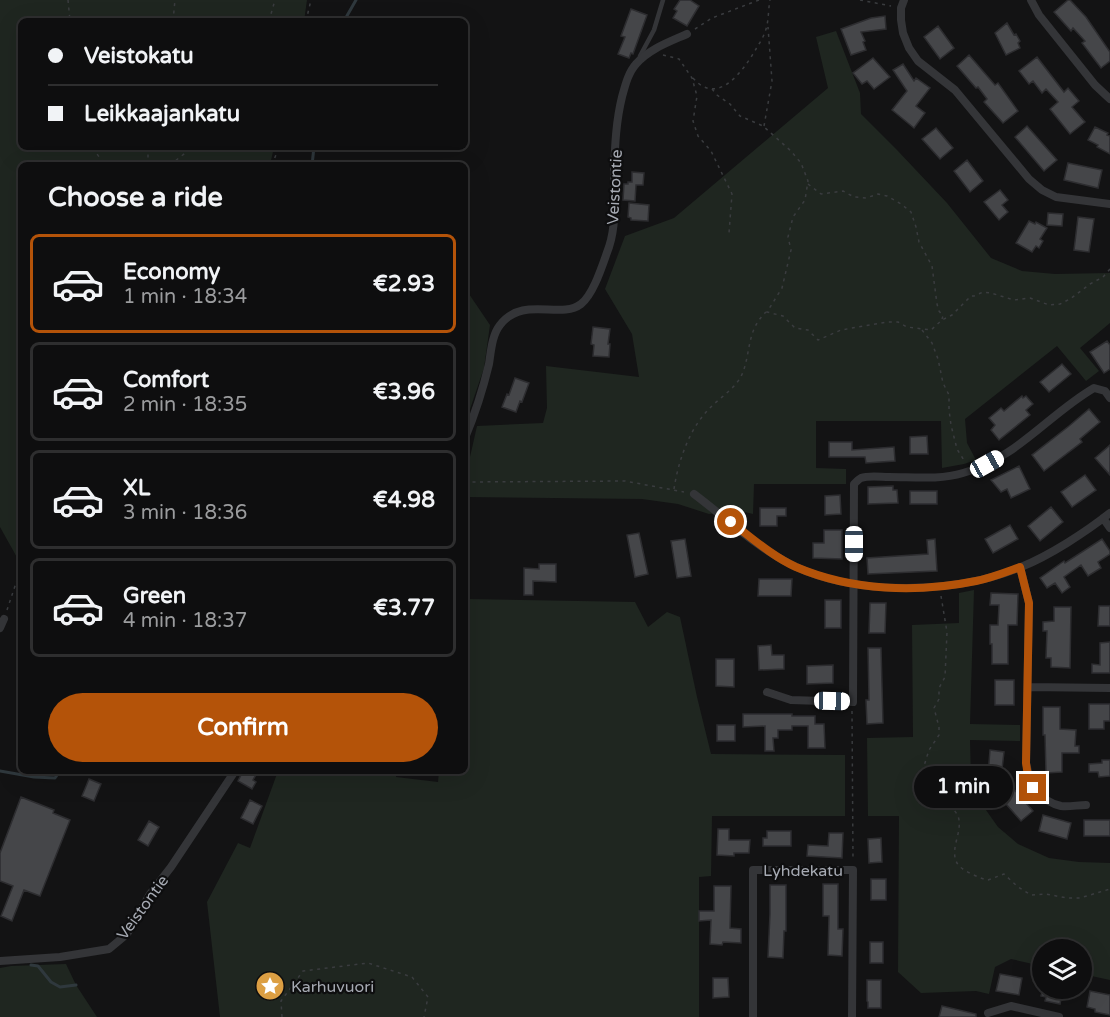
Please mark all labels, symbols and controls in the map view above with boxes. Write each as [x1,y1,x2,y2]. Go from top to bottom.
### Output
text: Veistokatu [84,43,194,69]
text: Leikkaajankatu [84,101,240,127]
street label: Veistontie [603,149,627,225]
text: Choose a ride [48,181,223,214]
icon: car [51,257,105,311]
text: Economy [123,259,220,285]
text: €2.93 [373,271,435,297]
text: 1 min · 18:34 [123,285,247,309]
icon: car [51,365,105,419]
text: Comfort [123,367,209,393]
text: €3.96 [373,379,435,405]
text: 2 min · 18:35 [123,393,247,417]
car [967,447,1007,481]
icon: car [51,473,105,527]
text: XL [123,475,150,501]
text: €4.98 [373,487,435,513]
text: 3 min · 18:36 [123,501,247,525]
route start [717,508,744,535]
car [845,526,863,562]
icon: car [51,581,105,635]
text: Green [123,583,186,609]
text: €3.77 [373,595,435,621]
text: 4 min · 18:37 [123,609,247,633]
car [814,692,850,710]
button: Confirm [48,693,438,762]
callout: 1 min [913,767,1012,809]
route end [1019,774,1046,801]
text: 1 min [937,775,990,799]
street label: Lyhdekatu [763,861,843,881]
street label: Veistontie [113,871,173,944]
map controls [1032,939,1092,999]
button: layers [1032,939,1092,999]
place icon: Karhuvuori [254,970,286,1002]
place label: Karhuvuori [291,977,374,997]

